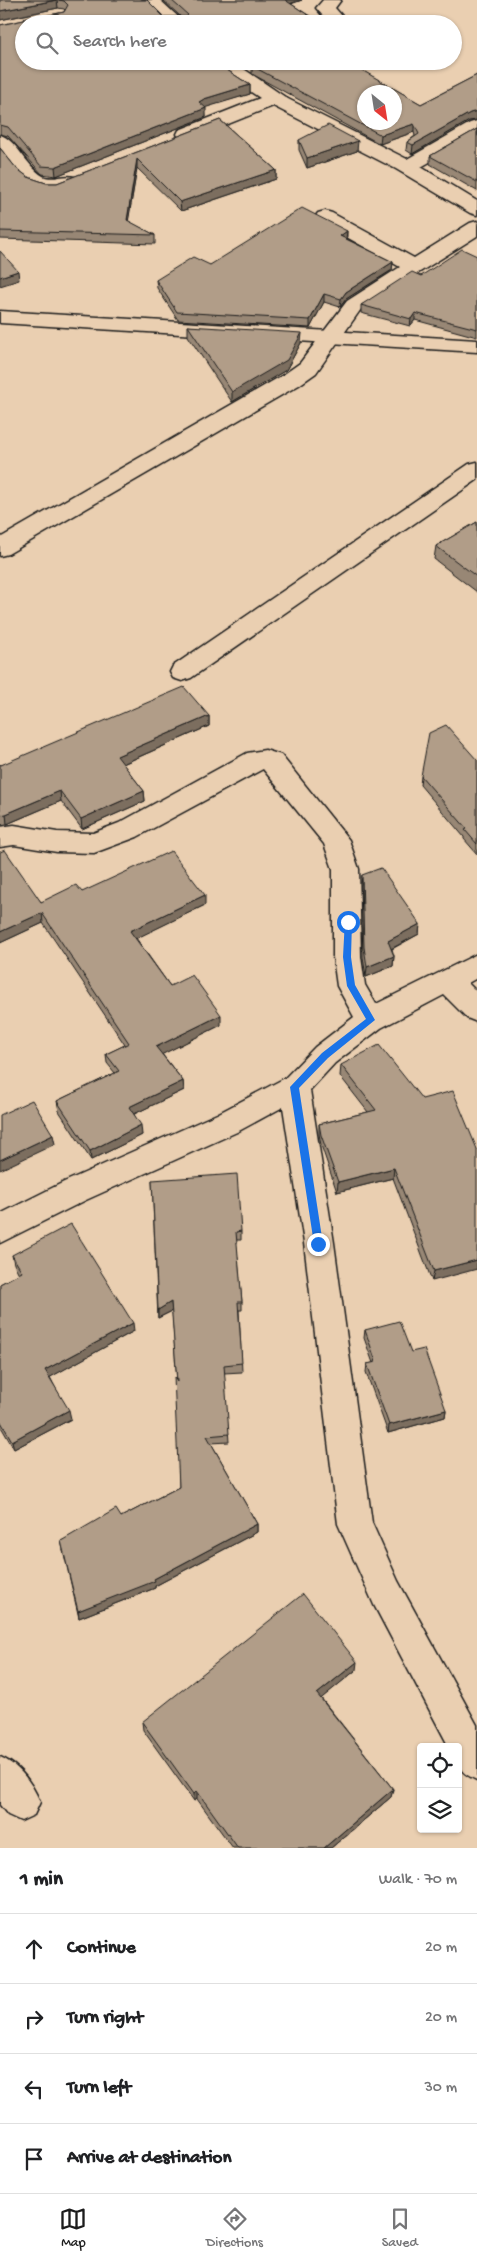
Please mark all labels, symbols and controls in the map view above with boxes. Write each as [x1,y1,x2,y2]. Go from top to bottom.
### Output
search box [15,15,462,70]
icon: search [33,29,61,57]
text: Search here [73,31,167,54]
north arrow [357,85,402,130]
route start [337,911,360,934]
route end [307,1233,330,1256]
map controls [417,1743,462,1833]
button: locate [417,1743,462,1788]
button: layers [417,1788,462,1833]
text: 1 min [20,1868,63,1893]
text: Walk · 70 m [379,1871,457,1890]
icon: ahead [20,1935,48,1963]
text: Continue [67,1937,136,1960]
text: 20 m [425,1939,457,1958]
icon: right [20,2005,48,2033]
text: Turn right [67,2007,143,2030]
text: 20 m [425,2009,457,2028]
icon: left [20,2075,48,2103]
text: Turn left [67,2077,131,2100]
text: 30 m [424,2079,457,2098]
icon: arrive [20,2145,48,2173]
text: Arrive at destination [67,2147,231,2170]
tab: Map [59,2205,87,2252]
tab: Directions [206,2205,263,2252]
tab: Saved [382,2205,418,2252]

